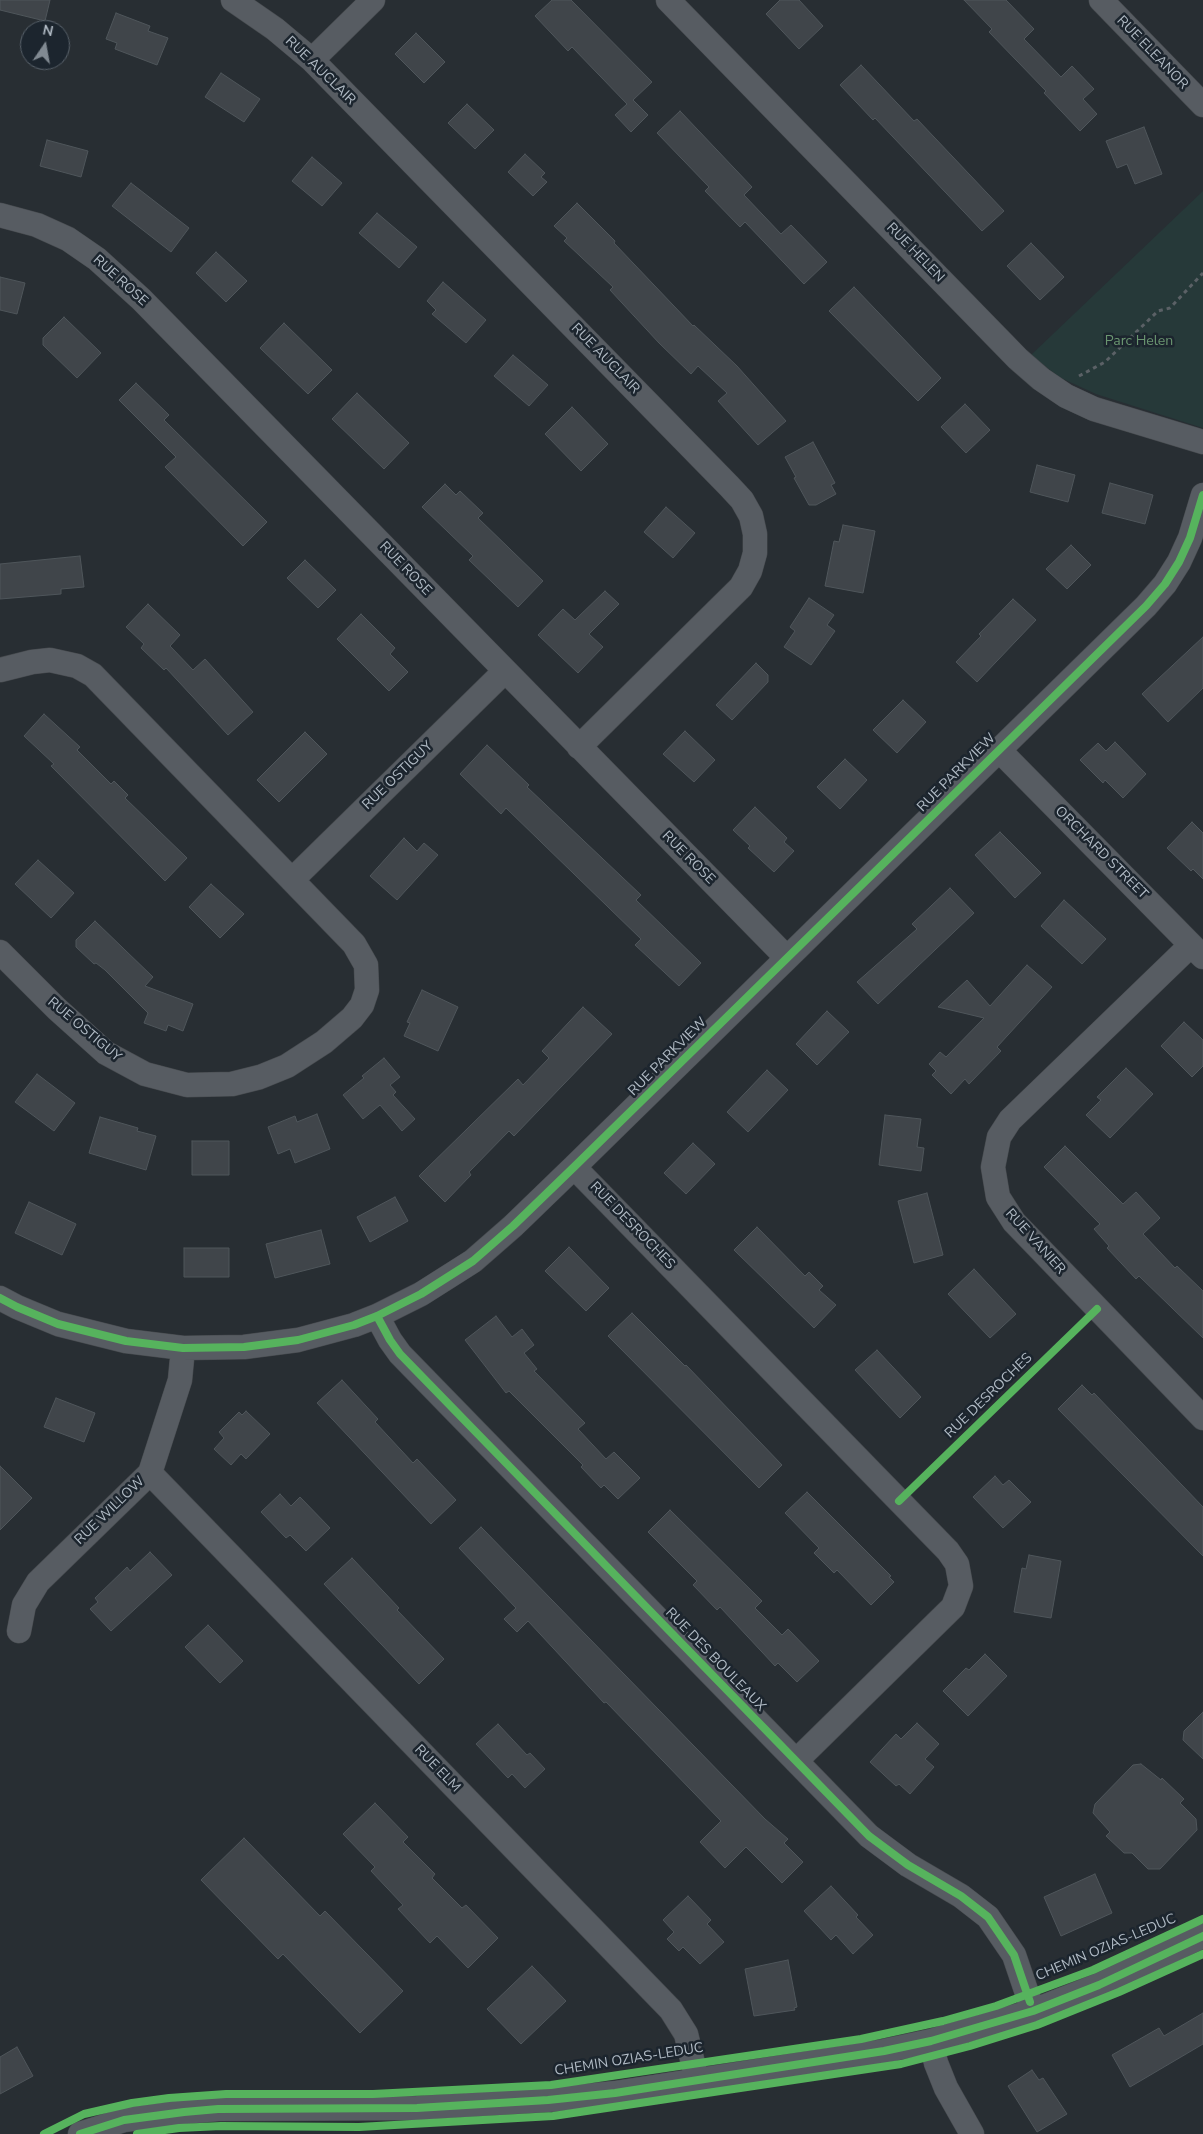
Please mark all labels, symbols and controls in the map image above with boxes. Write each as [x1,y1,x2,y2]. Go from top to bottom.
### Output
street label: RUE ELEANOR [1113,13,1191,93]
north arrow [20,20,70,70]
text: N [41,20,55,41]
street label: RUE AUCLAIR [281,33,359,109]
street label: RUE HELEN [882,220,948,286]
street label: RUE ROSE [89,252,151,310]
street label: RUE AUCLAIR [567,320,643,398]
park label: Parc Helen [1105,334,1173,350]
street label: RUE ROSE [375,539,435,599]
street label: RUE PARKVIEW [914,730,1000,816]
street label: RUE OSTIGUY [359,738,437,814]
street label: ORCHARD STREET [1051,803,1151,903]
street label: RUE ROSE [658,828,718,888]
street label: RUE OSTIGUY [44,994,124,1066]
street label: RUE PARKVIEW [625,1014,711,1100]
street label: RUE DESROCHES [586,1179,678,1273]
street label: RUE VANIER [1001,1206,1069,1278]
street label: RUE DESROCHES [942,1350,1036,1442]
street label: RUE WILLOW [71,1473,149,1549]
street label: RUE DES BOULEAUX [661,1605,769,1715]
street label: RUE ELM [410,1742,464,1796]
street label: CHEMIN OZIAS-LEDUC [1033,1911,1179,1985]
street label: CHEMIN OZIAS-LEDUC [553,2040,705,2080]

